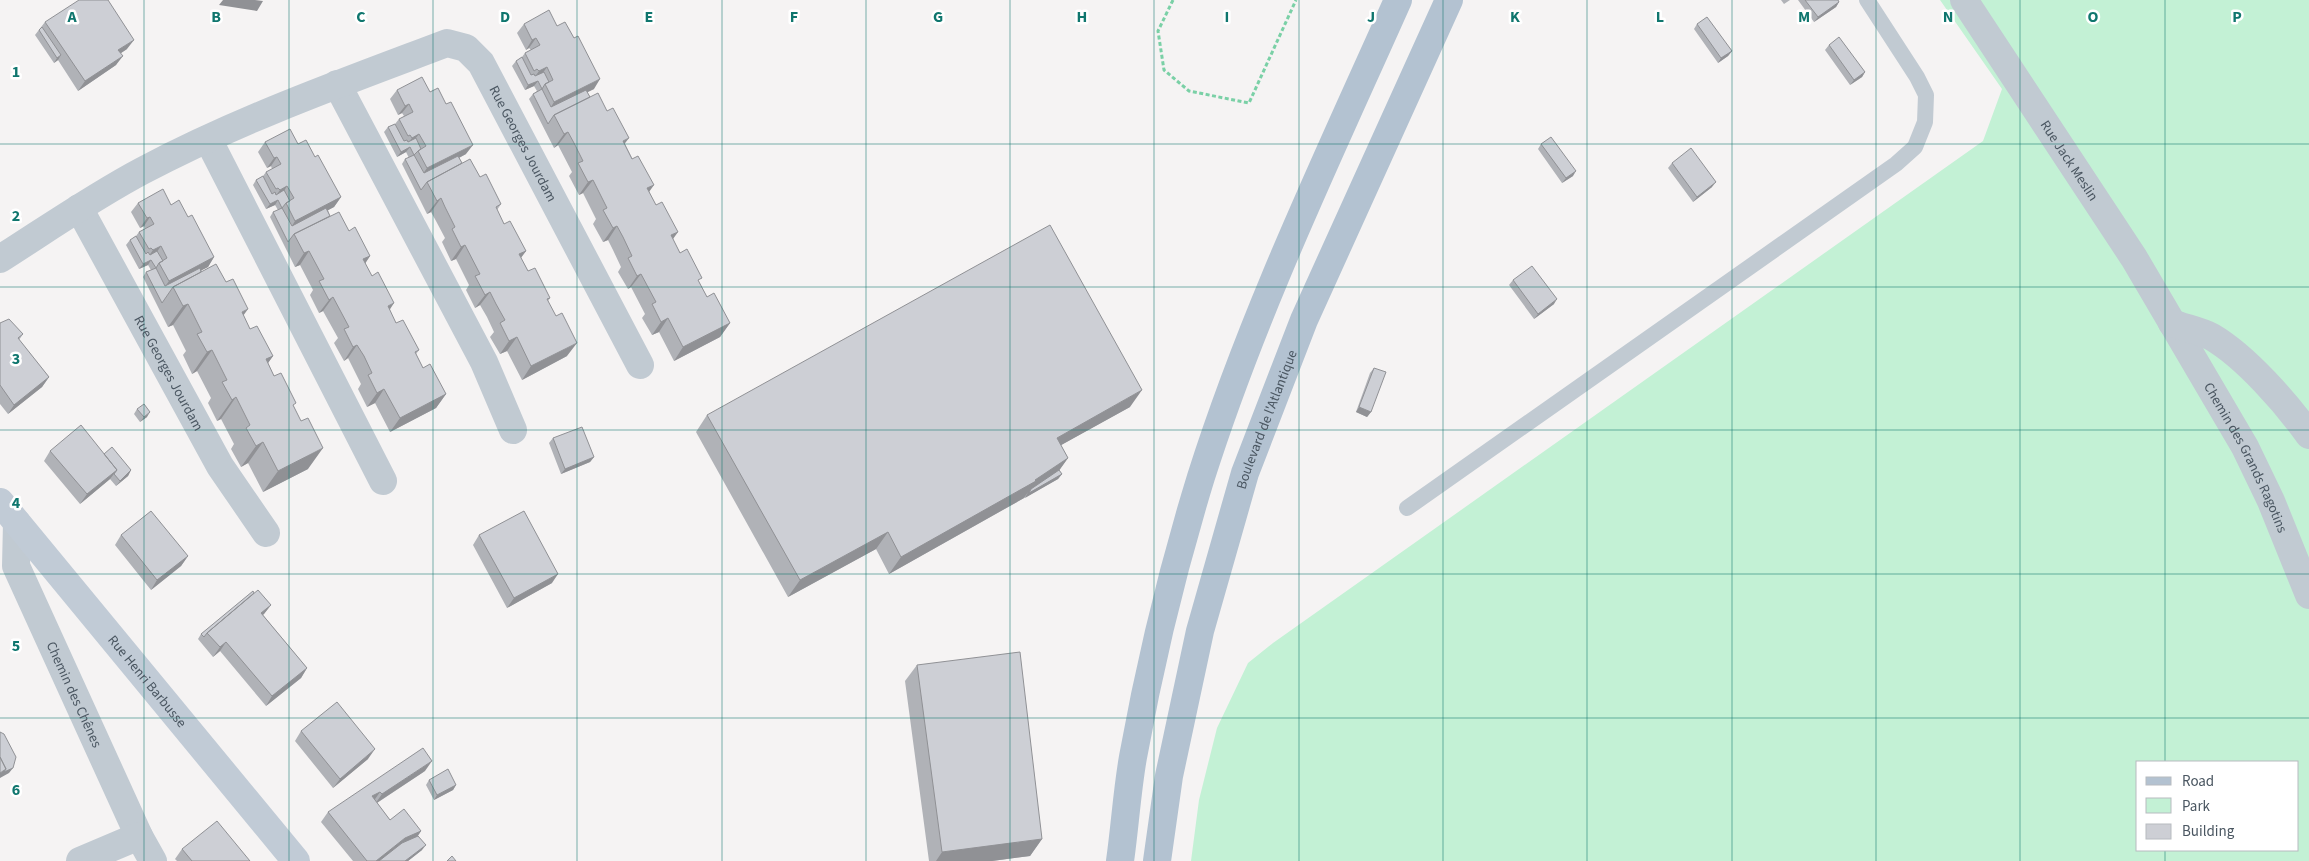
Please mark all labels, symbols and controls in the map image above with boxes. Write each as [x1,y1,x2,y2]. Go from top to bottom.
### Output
text: A [66,6,77,28]
text: B [211,6,221,28]
text: C [356,6,366,28]
text: D [500,6,510,28]
text: E [645,6,653,28]
text: F [790,6,798,28]
text: G [933,6,943,28]
text: H [1077,6,1087,28]
text: I [1225,6,1229,28]
text: J [1367,6,1375,28]
text: K [1510,6,1520,28]
text: L [1656,6,1664,28]
text: M [1798,6,1810,28]
text: N [1943,6,1953,28]
text: O [2088,6,2099,28]
text: P [2232,6,2242,28]
text: 1 [12,61,20,83]
street label: Rue Georges Jourdam [484,82,561,206]
street label: Rue Jack Meslin [2035,117,2103,205]
text: 2 [12,205,20,227]
street label: Rue Georges Jourdam [129,312,208,435]
street label: Boulevard de l'Atlantique [1232,347,1303,492]
text: 3 [12,348,20,370]
street label: Chemin des Grands Ragotins [2198,379,2292,536]
text: 4 [12,492,21,514]
street label: Rue Henri Barbusse [103,631,191,732]
text: 5 [12,635,20,657]
street label: Chemin des Chênes [41,638,106,751]
legend [2136,761,2299,851]
text: Road [2182,771,2214,792]
text: 6 [12,779,20,801]
text: Park [2182,796,2211,817]
text: Building [2182,821,2235,842]

